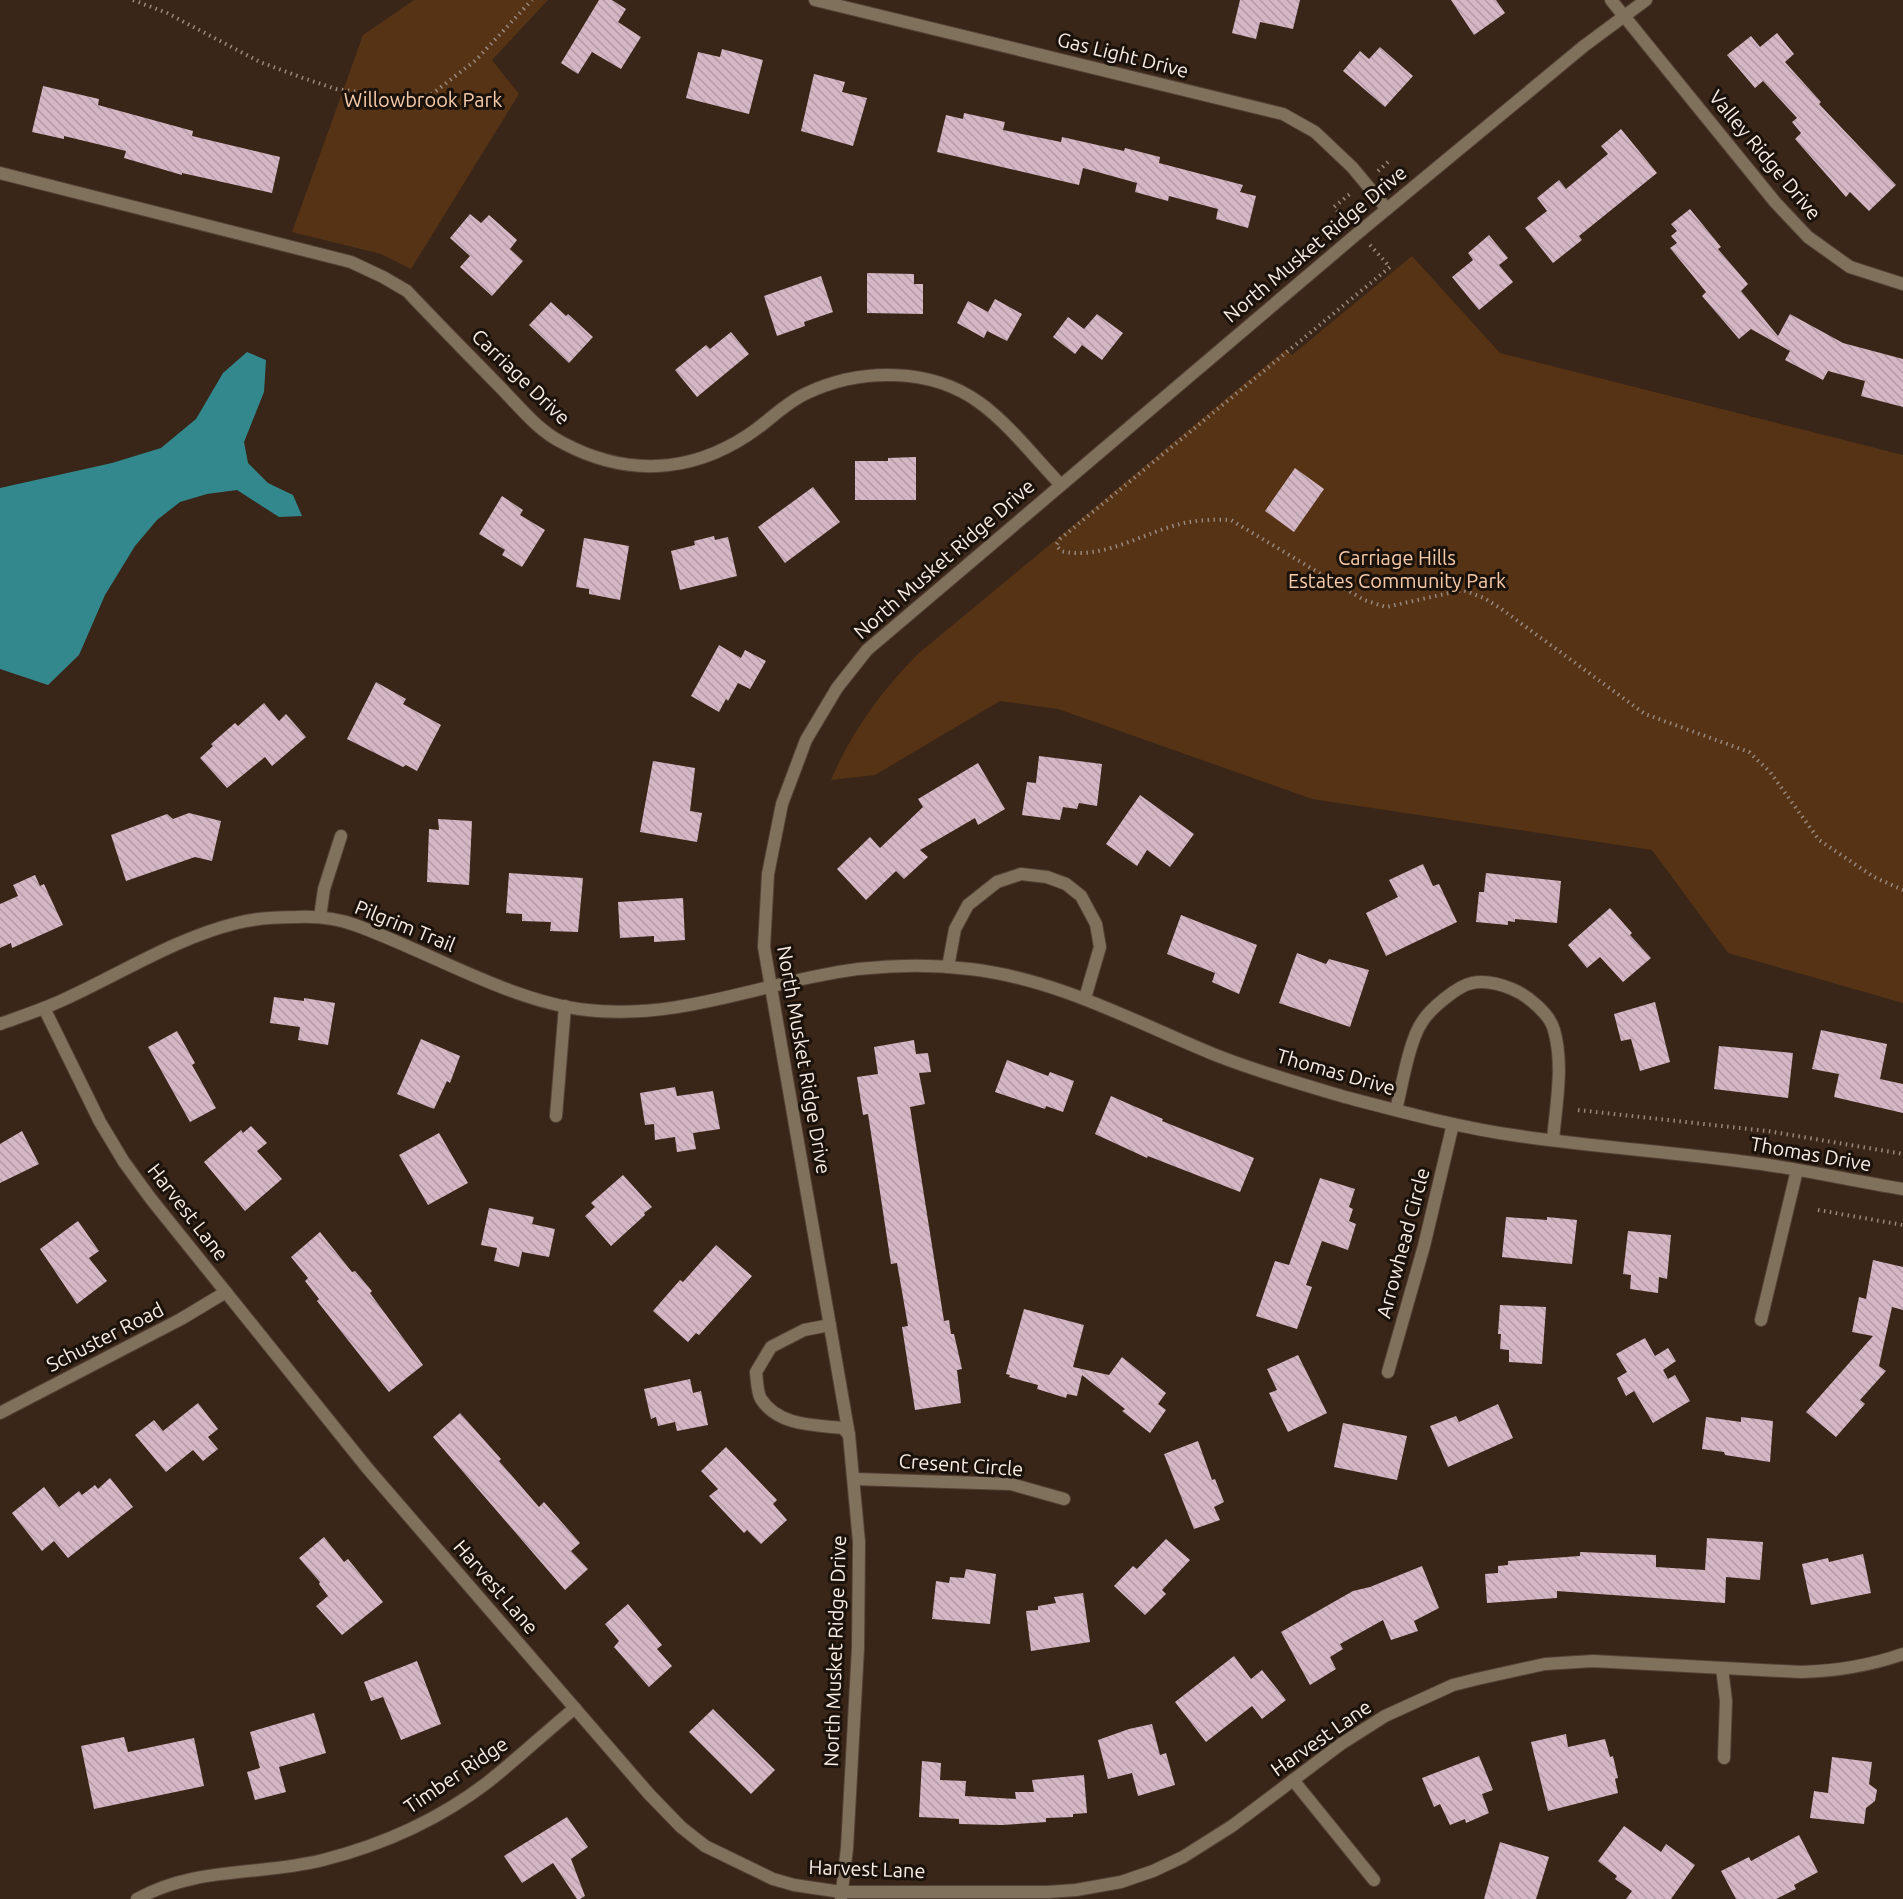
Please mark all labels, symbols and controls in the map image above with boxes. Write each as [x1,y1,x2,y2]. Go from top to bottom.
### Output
street label: Gas Light Drive [1055,27,1191,82]
street label: Valley Ridge Drive [1705,85,1826,224]
park label: Willowbrook Park [344,88,502,111]
street label: North Musket Ridge Drive [1219,160,1411,327]
street label: Carriage Drive [468,324,575,429]
street label: North Musket Ridge Drive [849,474,1039,643]
park label: Carriage Hills Estates Community Park [1288,546,1506,592]
street label: Pilgrim Trail [352,895,459,956]
street label: North Musket Ridge Drive [773,944,836,1176]
street label: Thomas Drive [1274,1044,1398,1099]
street label: Thomas Drive [1749,1132,1873,1175]
street label: Harvest Lane [143,1158,233,1265]
street label: Arrowhead Circle [1371,1165,1434,1321]
street label: Schuster Road [42,1297,167,1376]
street label: Cresent Circle [898,1449,1024,1480]
street label: Harvest Lane [449,1535,543,1638]
street label: North Musket Ridge Drive [819,1535,850,1767]
street label: Harvest Lane [1266,1695,1375,1781]
street label: Timber Ridge [399,1731,512,1818]
street label: Harvest Lane [808,1855,926,1882]

